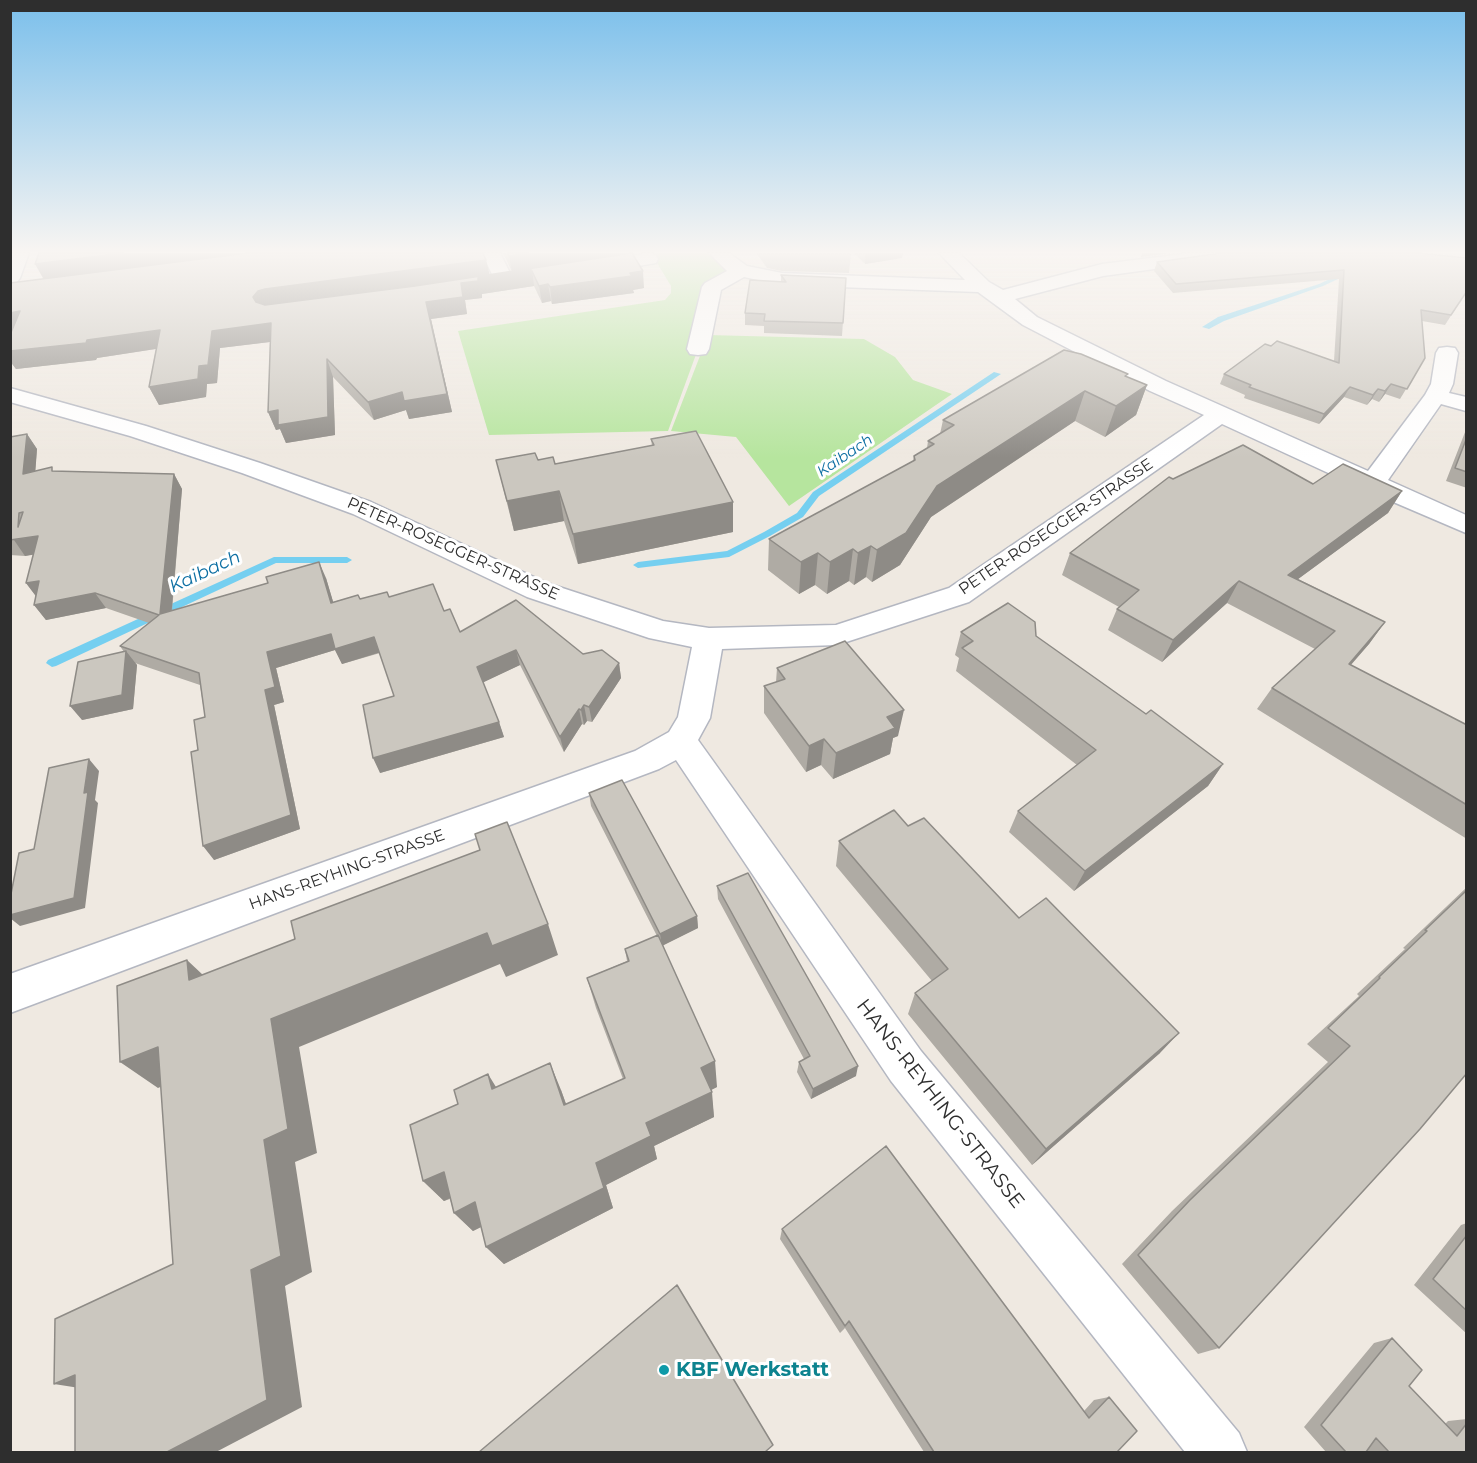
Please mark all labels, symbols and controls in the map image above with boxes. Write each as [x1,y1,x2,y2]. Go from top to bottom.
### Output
water label: Kaibach [814,431,876,481]
street label: PETER-ROSEGGER-STRASSE [955,455,1157,599]
street label: PETER-ROSEGGER-STRASSE [344,493,562,605]
water label: Kaibach [166,546,244,598]
street label: HANS-REYHING-STRASSE [246,826,448,914]
street label: HANS-REYHING-STRASSE [851,995,1029,1213]
place label: KBF Werkstatt [676,1358,829,1382]
marker: KBF Werkstatt [657,1363,671,1377]

